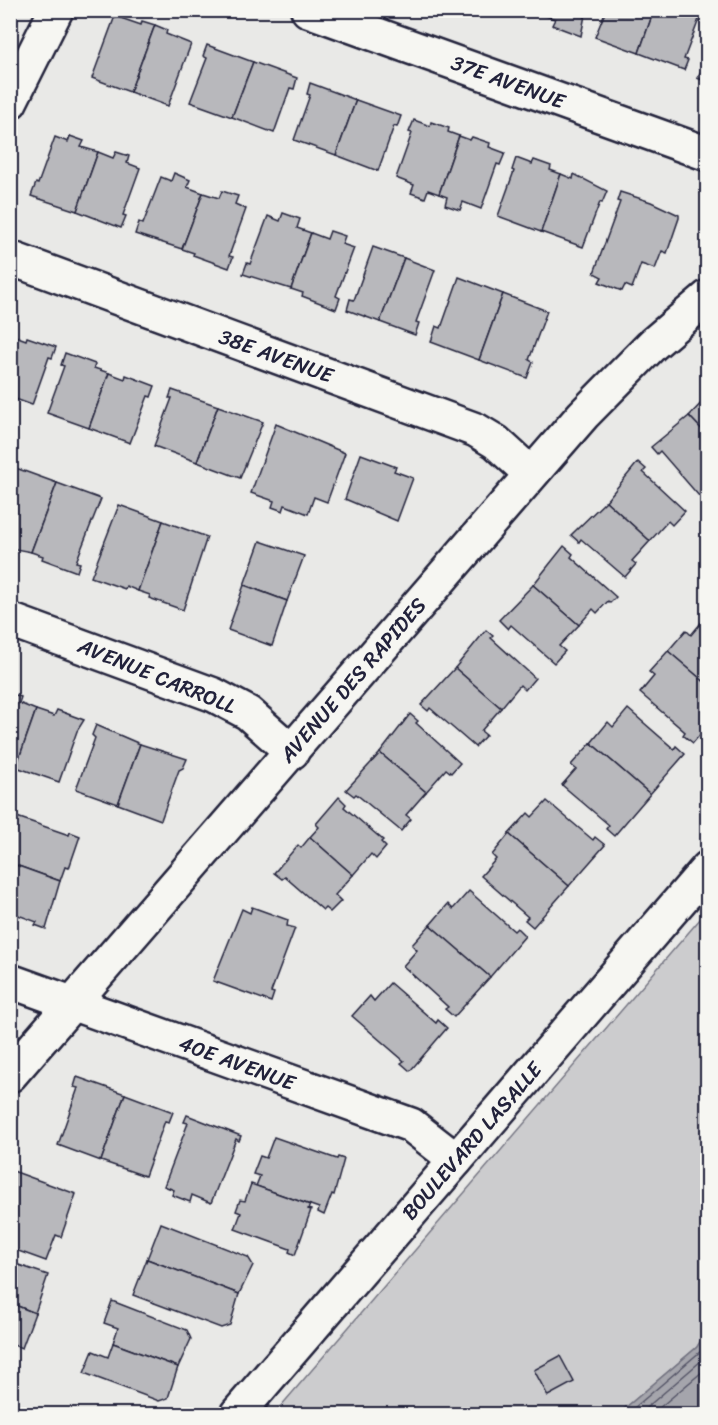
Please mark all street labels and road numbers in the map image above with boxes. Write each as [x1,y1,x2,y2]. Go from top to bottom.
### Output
street label: 37E AVENUE [446,44,572,121]
street label: 38E AVENUE [213,318,340,395]
street label: AVENUE DES RAPIDES [269,588,436,773]
street label: AVENUE CARROLL [71,627,242,725]
street label: 40E AVENUE [173,1024,302,1102]
street label: BOULEVARD LASALLE [392,1052,553,1229]

